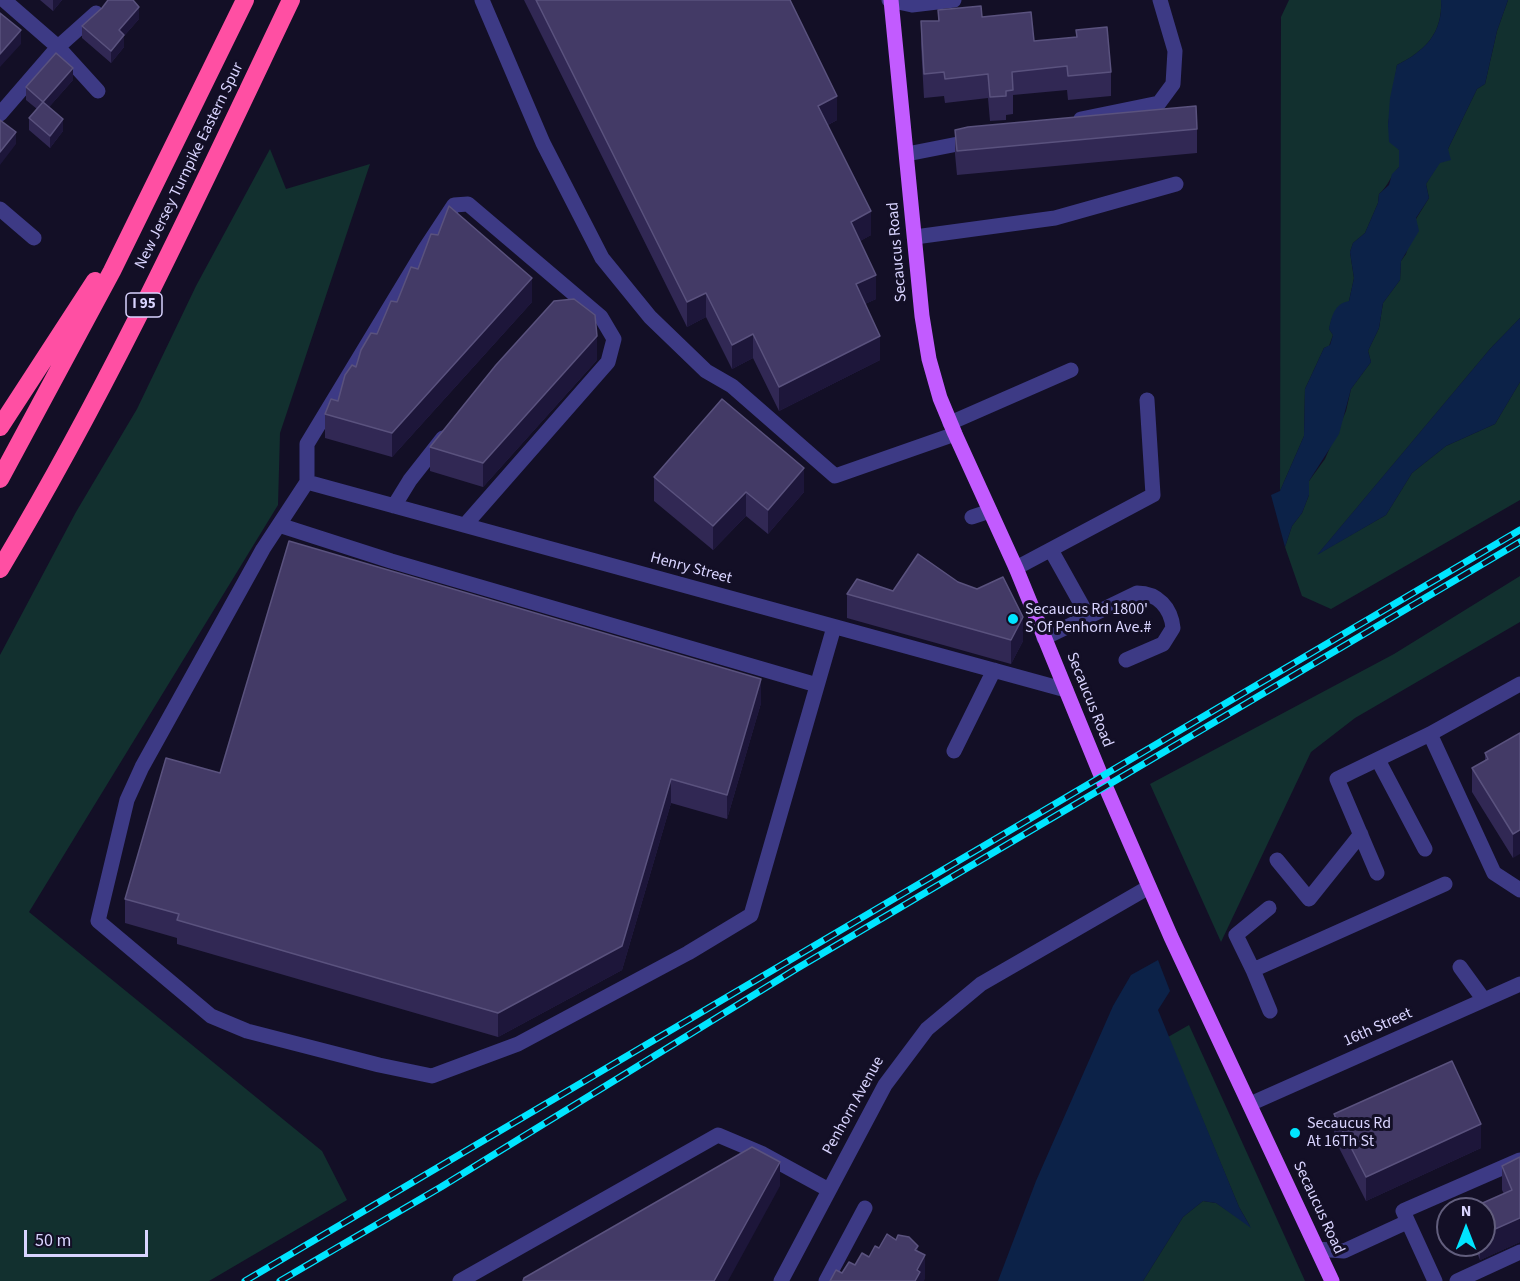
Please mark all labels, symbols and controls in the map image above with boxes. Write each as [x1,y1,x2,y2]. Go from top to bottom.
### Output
street label: New Jersey Turnpike Eastern Spur [132,60,248,272]
street label: Secaucus Road [884,201,912,303]
road number: I 95 [126,293,162,317]
street label: Henry Street [648,549,734,589]
place label: Secaucus Rd 1800' S Of Penhorn Ave.# [1025,600,1151,638]
marker: Secaucus Rd 1800' S Of Penhorn Ave.# [1006,612,1020,626]
street label: Secaucus Road [1061,650,1117,750]
street label: 16th Street [1341,1004,1415,1052]
street label: Penhorn Avenue [819,1053,889,1159]
place label: Secaucus Rd At 16Th St [1307,1114,1391,1152]
marker: Secaucus Rd At 16Th St [1288,1126,1302,1140]
street label: Secaucus Road [1288,1158,1348,1258]
north arrow [1436,1197,1496,1257]
text: N [1461,1200,1471,1222]
scale bar [27,1218,152,1256]
text: 50 m [35,1228,71,1253]

